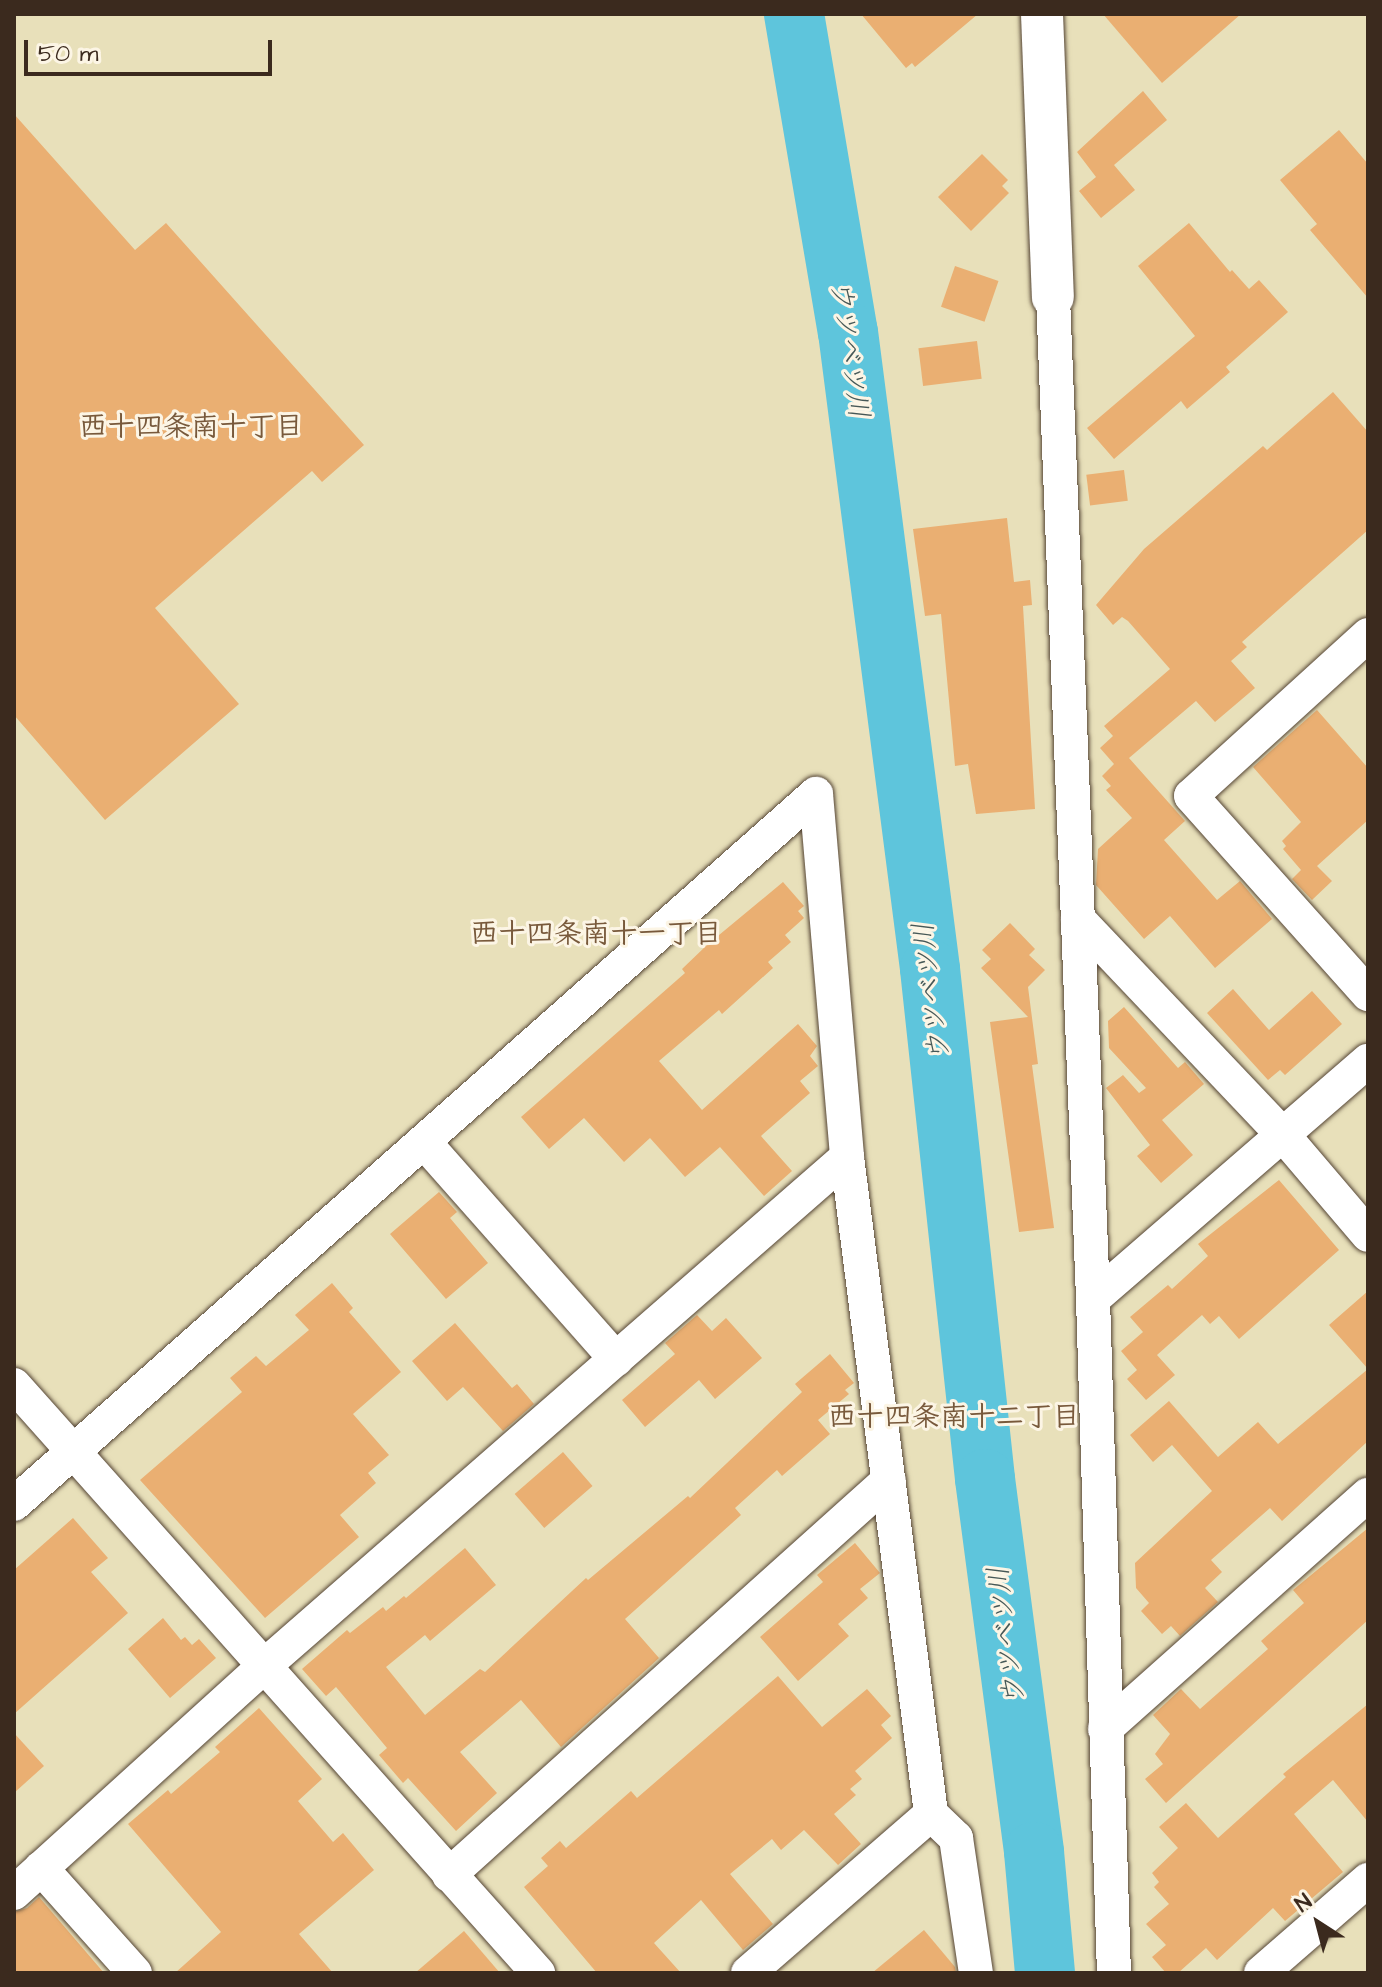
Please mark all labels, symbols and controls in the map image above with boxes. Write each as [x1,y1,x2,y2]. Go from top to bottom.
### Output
scale bar [28,24,276,74]
text: 50 m [38,37,98,71]
water label: ウツベツ川 [823,277,875,421]
district label: 西十四条南十丁目 [79,410,303,444]
district label: 西十四条南十一丁目 [470,917,722,951]
water label: ウツベツ川 [907,920,957,1064]
district label: 西十四条南十二丁目 [828,1400,1080,1434]
water label: ウツベツ川 [982,1564,1032,1708]
north arrow [1278,1883,1358,1963]
text: N [1289,1887,1318,1920]

